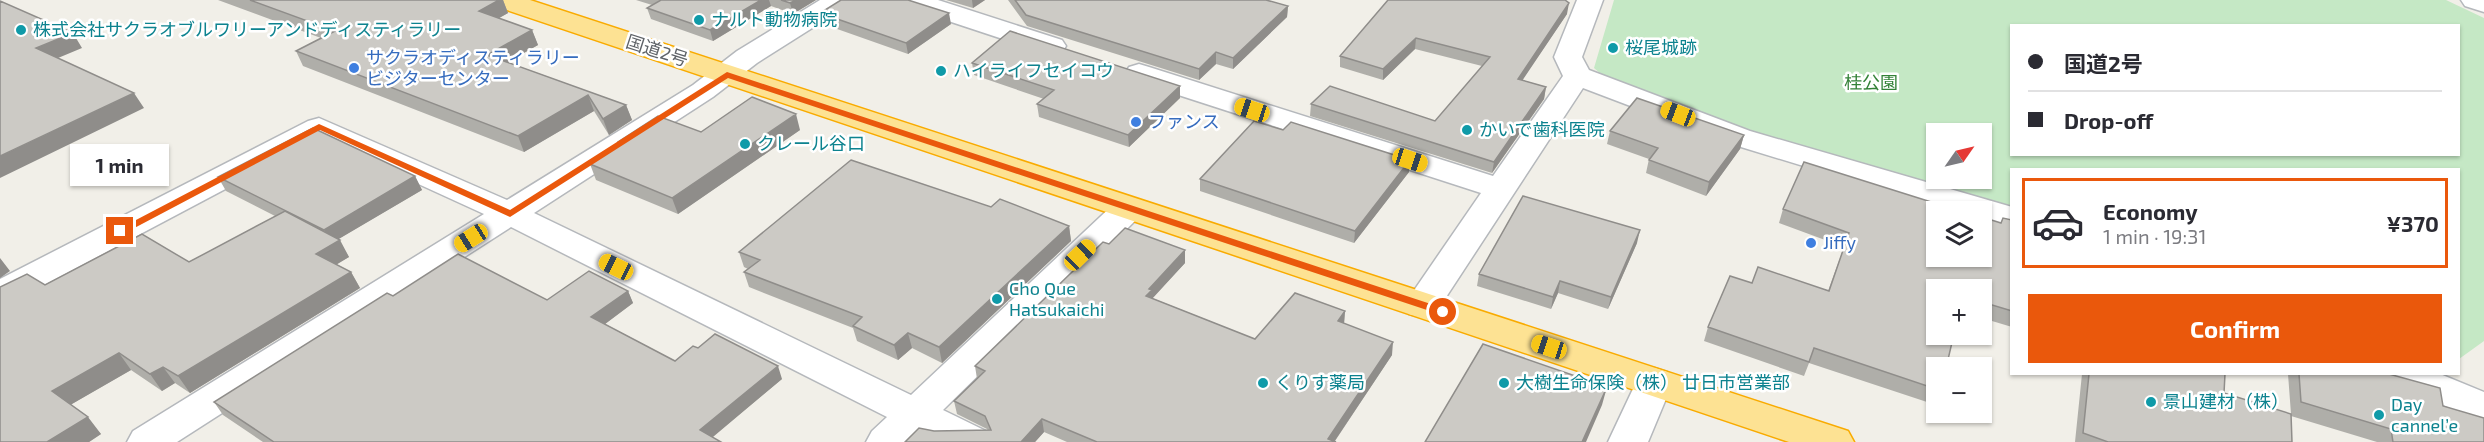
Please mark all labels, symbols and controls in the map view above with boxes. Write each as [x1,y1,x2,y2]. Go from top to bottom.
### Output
place label: ナルト動物病院 [711,8,837,30]
marker: ナルト動物病院 [692,13,706,27]
place label: 株式会社サクラオブルワリーアンドディスティラリー [33,18,461,40]
marker: 株式会社サクラオブルワリーアンドディスティラリー [14,23,28,37]
street label: 国道2号 [623,30,691,70]
place label: 桜尾城跡 [1625,36,1697,58]
marker: 桜尾城跡 [1606,41,1620,55]
place label: サクラオディスティラリー ビジターセンター [366,46,580,89]
text: 国道2号 [2064,50,2143,76]
place label: ハイライフセイコウ [953,59,1114,81]
marker: サクラオディスティラリー ビジターセンター [347,61,361,75]
marker: ハイライフセイコウ [934,64,948,78]
park label: 桂公園 [1844,71,1898,93]
car [1232,96,1272,124]
car [1658,99,1698,129]
text: Drop-off [2064,107,2153,133]
place label: ファンス [1148,110,1220,132]
marker: ファンス [1129,115,1143,129]
place label: かいで歯科医院 [1479,118,1604,140]
marker: かいで歯科医院 [1460,123,1474,137]
north arrow [1926,123,1992,189]
map controls [1926,123,1992,423]
place label: クレール谷口 [757,132,865,154]
marker: クレール谷口 [738,137,752,151]
callout: 1 min [70,144,170,186]
car [1390,146,1430,174]
text: 1 min [95,153,144,177]
icon: car [2031,196,2085,250]
text: Economy [2103,198,2198,224]
button: layers [1926,201,1992,267]
text: ¥370 [2386,210,2439,236]
route end [106,217,133,244]
car [451,221,491,255]
text: 1 min · 19:31 [2103,224,2206,248]
place label: Jiffy [1823,231,1856,253]
car [1061,236,1099,274]
marker: Jiffy [1804,236,1818,250]
car [596,251,636,283]
place label: Cho Que Hatsukaichi [1009,277,1104,320]
button: + [1926,279,1992,345]
marker: Cho Que Hatsukaichi [990,292,1004,306]
button: Confirm [2028,294,2442,363]
route start [1429,298,1456,325]
car [1529,333,1569,361]
button: − [1926,357,1992,423]
place label: くりす薬局 [1275,371,1365,393]
place label: 大樹生命保険（株） 廿日市営業部 [1516,371,1790,393]
marker: くりす薬局 [1256,376,1270,390]
marker: 大樹生命保険（株） 廿日市営業部 [1497,376,1511,390]
place label: 景山建材（株） [2163,390,2289,412]
place label: Day cannel’e [2391,393,2458,436]
marker: 景山建材（株） [2144,395,2158,409]
marker: Day cannel’e [2372,408,2386,422]

